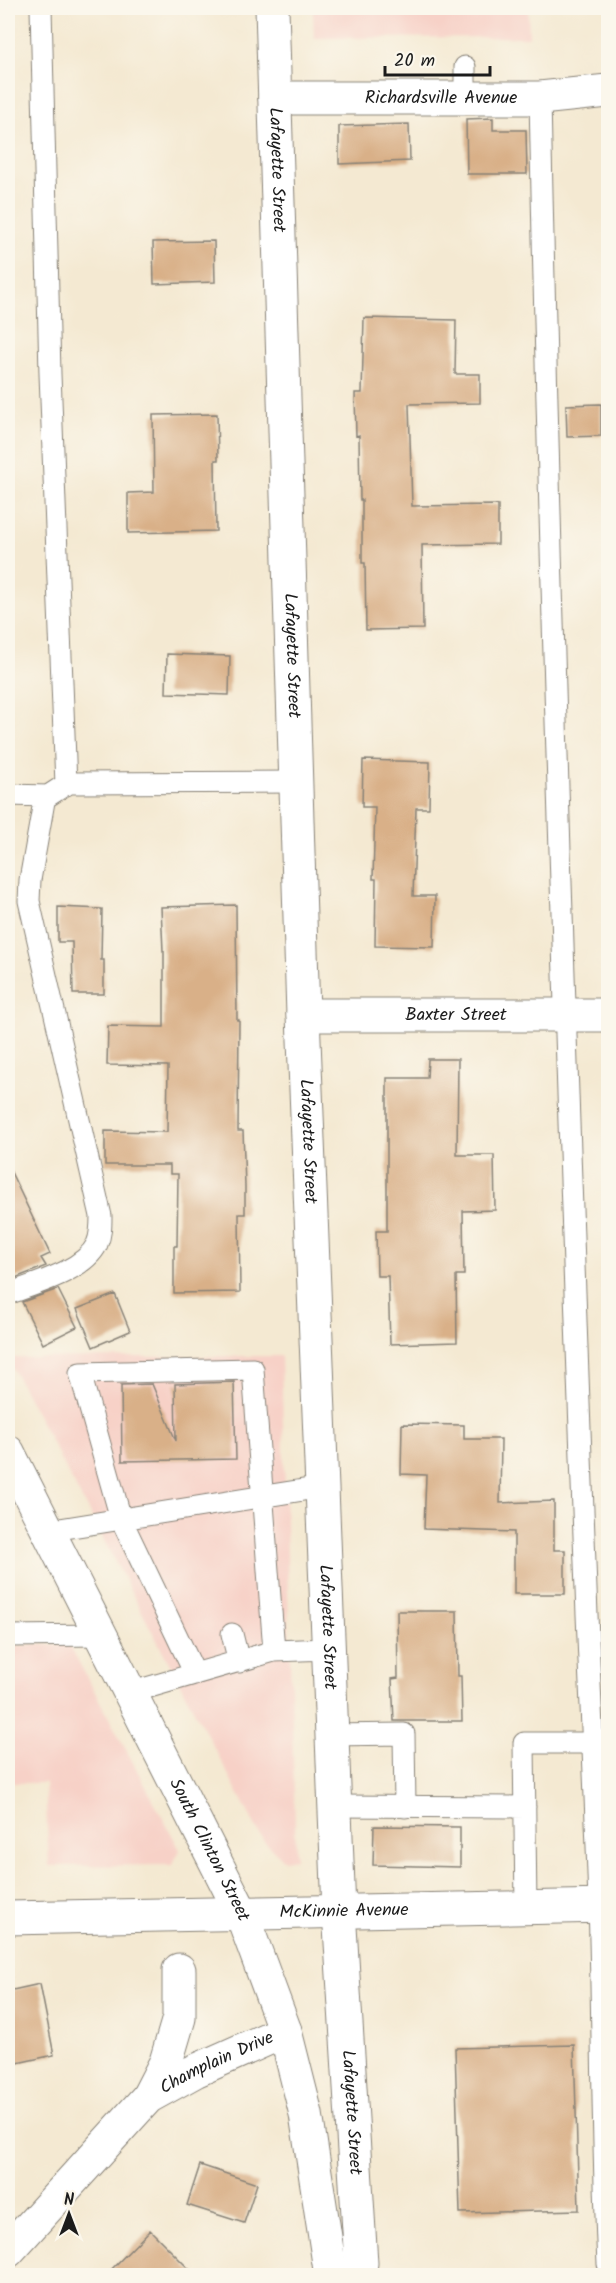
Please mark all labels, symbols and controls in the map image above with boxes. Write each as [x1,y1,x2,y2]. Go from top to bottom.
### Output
scale bar [385,39,490,77]
text: 20 m [394,47,435,76]
street label: Richardsville Avenue [365,84,517,113]
street label: Lafayette Street [261,107,293,234]
street label: Lafayette Street [276,593,308,720]
street label: Baxter Street [405,1001,508,1030]
street label: Lafayette Street [291,1078,325,1205]
street label: Lafayette Street [311,1564,345,1691]
street label: South Clinton Street [161,1773,258,1926]
street label: McKinnie Avenue [279,1895,409,1927]
street label: Champlain Drive [154,2023,278,2102]
street label: Lafayette Street [333,2049,370,2177]
north arrow [39,2184,99,2244]
text: N [64,2188,74,2213]

